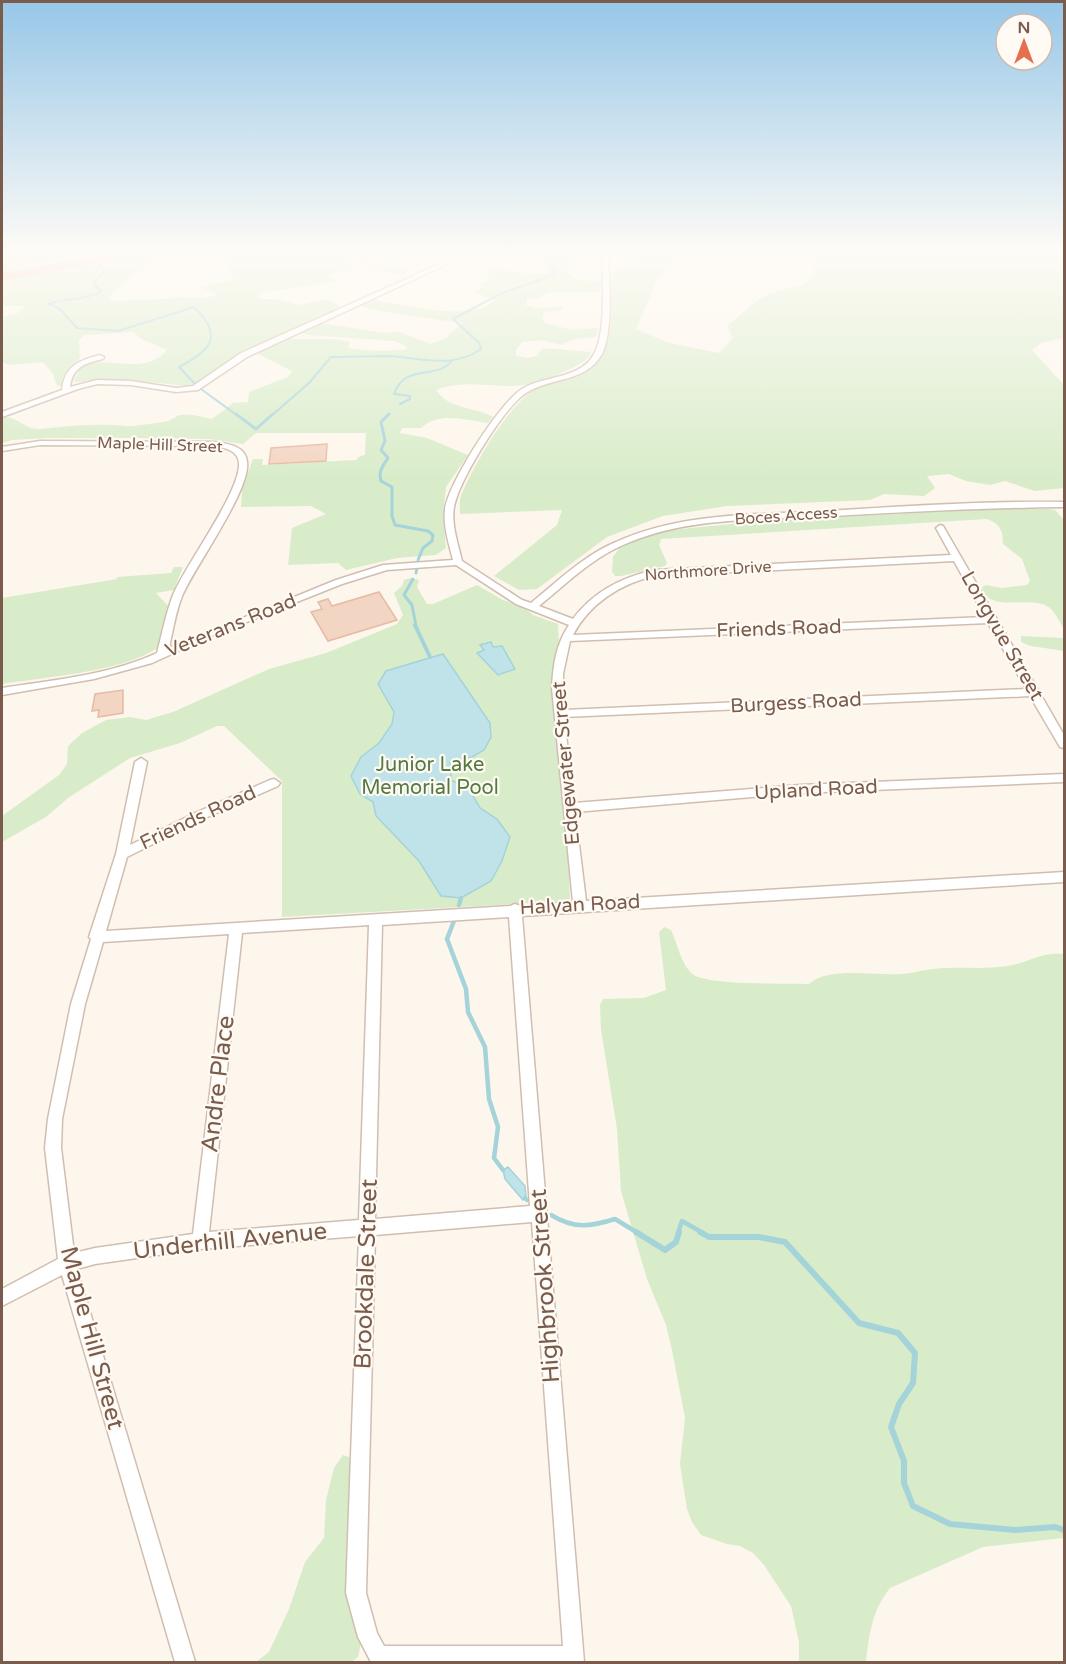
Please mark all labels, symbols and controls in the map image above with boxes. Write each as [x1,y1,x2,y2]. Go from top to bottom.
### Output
north arrow [994,12,1054,72]
text: N [1018,18,1030,38]
street label: Maple Hill Street [97,433,223,457]
street label: Boces Access [734,502,838,530]
street label: Northmore Drive [644,557,772,585]
street label: Longvue Street [955,567,1049,705]
street label: Veterans Road [162,589,300,663]
street label: Friends Road [716,615,842,643]
street label: Edgewater Street [547,680,585,846]
street label: Burgess Road [730,688,862,718]
park label: Junior Lake Memorial Pool [361,753,499,800]
street label: Upland Road [754,775,878,805]
street label: Friends Road [136,781,260,855]
street label: Halyan Road [519,890,641,920]
street label: Andre Place [195,1014,241,1154]
street label: Brookdale Street [348,1178,384,1370]
street label: Highbrook Street [524,1188,566,1384]
street label: Underhill Avenue [132,1216,328,1266]
street label: Maple Hill Street [54,1243,130,1433]

